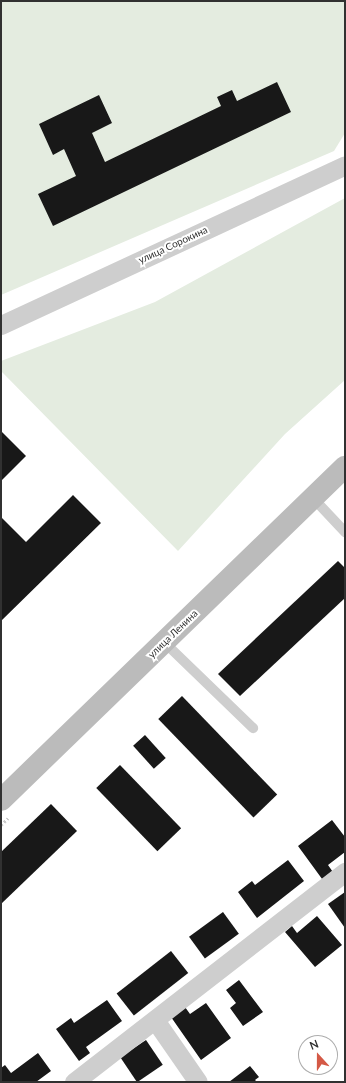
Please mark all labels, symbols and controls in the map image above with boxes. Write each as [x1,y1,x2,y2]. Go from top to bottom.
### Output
street label: улица Сорокина [137,224,209,266]
street label: улица Ленина [146,607,200,661]
north arrow [298,1035,338,1075]
text: N [308,1037,320,1052]

